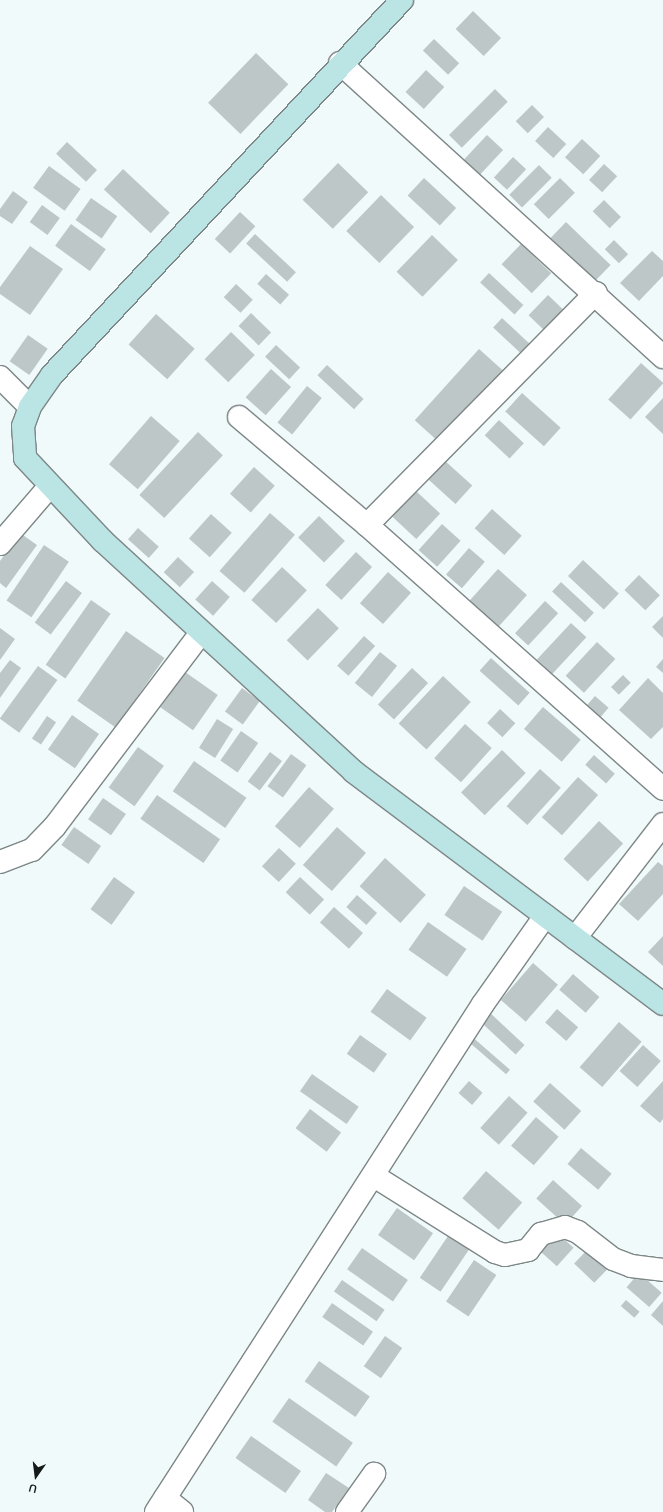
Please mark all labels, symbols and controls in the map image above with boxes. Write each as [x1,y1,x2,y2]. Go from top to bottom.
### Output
north arrow [16,1456,56,1496]
text: U [27,1480,39,1496]

